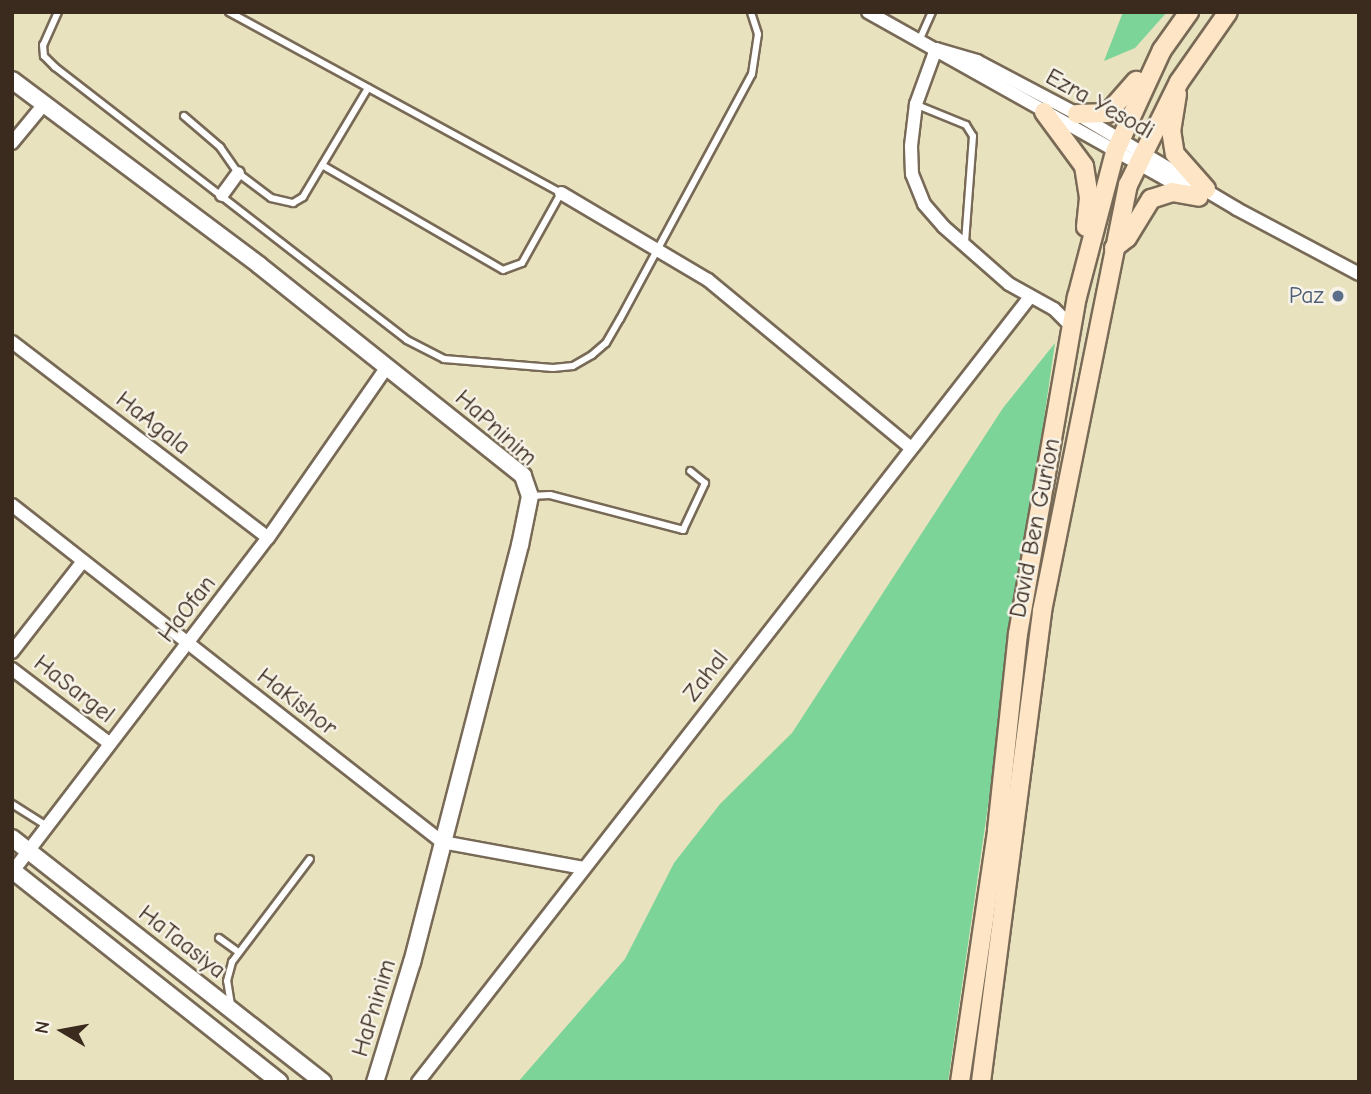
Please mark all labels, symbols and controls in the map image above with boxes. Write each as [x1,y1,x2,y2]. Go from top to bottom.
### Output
street label: Ezra Yesodi [1041,62,1159,146]
place label: Paz [1289,282,1324,310]
marker: Paz [1330,288,1346,304]
street label: HaPninim [449,384,543,472]
street label: HaAgala [110,385,196,461]
street label: David Ben Gurion [1003,436,1067,620]
street label: HaOfan [152,570,222,648]
street label: Zahal [677,645,735,707]
street label: HaSargel [28,649,120,729]
street label: HaKishor [251,662,343,742]
street label: HaTaasiya [133,899,231,985]
street label: HaPninim [346,956,402,1060]
north arrow [28,996,98,1066]
text: N [30,1019,54,1035]

